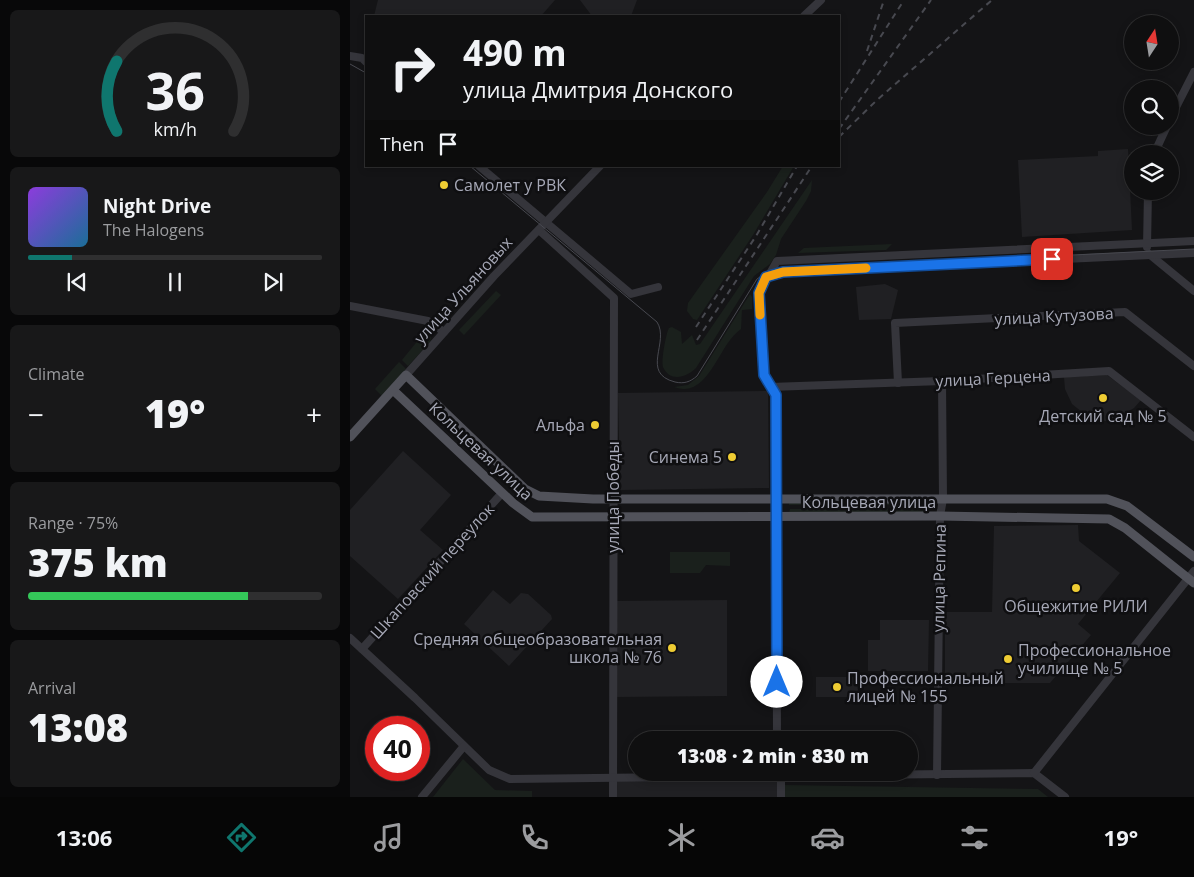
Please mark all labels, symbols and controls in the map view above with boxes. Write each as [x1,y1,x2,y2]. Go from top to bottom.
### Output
north arrow [1124,15,1179,70]
map controls [1124,15,1179,200]
text: 490 m [463,29,567,76]
icon: right [380,35,445,100]
text: 36 [145,54,205,125]
text: улица Дмитрия Донского [463,74,733,104]
button: search [1124,80,1179,135]
text: km/h [153,117,197,141]
icon: arrive [434,130,462,158]
text: Then [380,131,424,157]
button: layers [1124,145,1179,200]
place label: Самолет у РВК [454,174,566,196]
marker: Самолет у РВК [438,179,450,191]
text: Night Drive [103,193,211,219]
text: The Halogens [103,219,204,241]
street label: улица Ульяновых [409,231,518,348]
pin [1031,238,1073,280]
icon: arrive [1038,245,1066,273]
icon: previous [63,268,91,296]
icon: pause [161,268,189,296]
icon: next [259,268,287,296]
street label: улица Кутузова [994,302,1114,330]
text: Climate [28,363,85,385]
street label: улица Герцена [935,364,1051,392]
text: 19° [145,387,205,439]
marker: Детский сад № 5 [1097,392,1109,404]
text: − [28,395,44,433]
text: + [306,395,322,433]
street label: Кольцевая улица [424,397,538,505]
place label: Детский сад № 5 [1039,405,1167,427]
place label: Альфа [536,414,585,436]
marker: Альфа [589,419,601,431]
street label: улица Победы [602,441,624,553]
place label: Синема 5 [649,446,722,468]
marker: Синема 5 [726,451,738,463]
street label: Кольцевая улица [802,491,936,513]
street label: Шкаповский переулок [365,498,499,644]
text: Range · 75% [28,512,118,534]
street label: улица Репина [927,524,951,632]
text: 375 km [28,536,168,588]
marker: Общежитие РИЛИ [1070,582,1082,594]
place label: Общежитие РИЛИ [1004,595,1148,617]
place label: Средняя общеобразовательная школа № 76 [413,628,662,668]
place label: Профессиональное училище № 5 [1018,639,1171,679]
marker: Средняя общеобразовательная школа № 76 [666,642,678,654]
marker: Профессиональное училище № 5 [1002,653,1014,665]
position arrow [750,655,802,707]
place label: Профессиональный лицей № 155 [847,667,1004,707]
text: Arrival [28,677,76,699]
marker: Профессиональный лицей № 155 [831,681,843,693]
text: 13:08 [28,701,128,753]
speed limit sign: 40 [365,716,430,781]
text: 13:08 · 2 min · 830 m [677,743,869,769]
icon: directions [224,820,259,855]
icon: music [371,820,406,855]
icon: phone [517,820,552,855]
icon: climate [664,820,699,855]
icon: car [810,820,845,855]
icon: filters [957,820,992,855]
text: 13:06 [56,822,112,852]
text: 19° [1104,822,1138,852]

